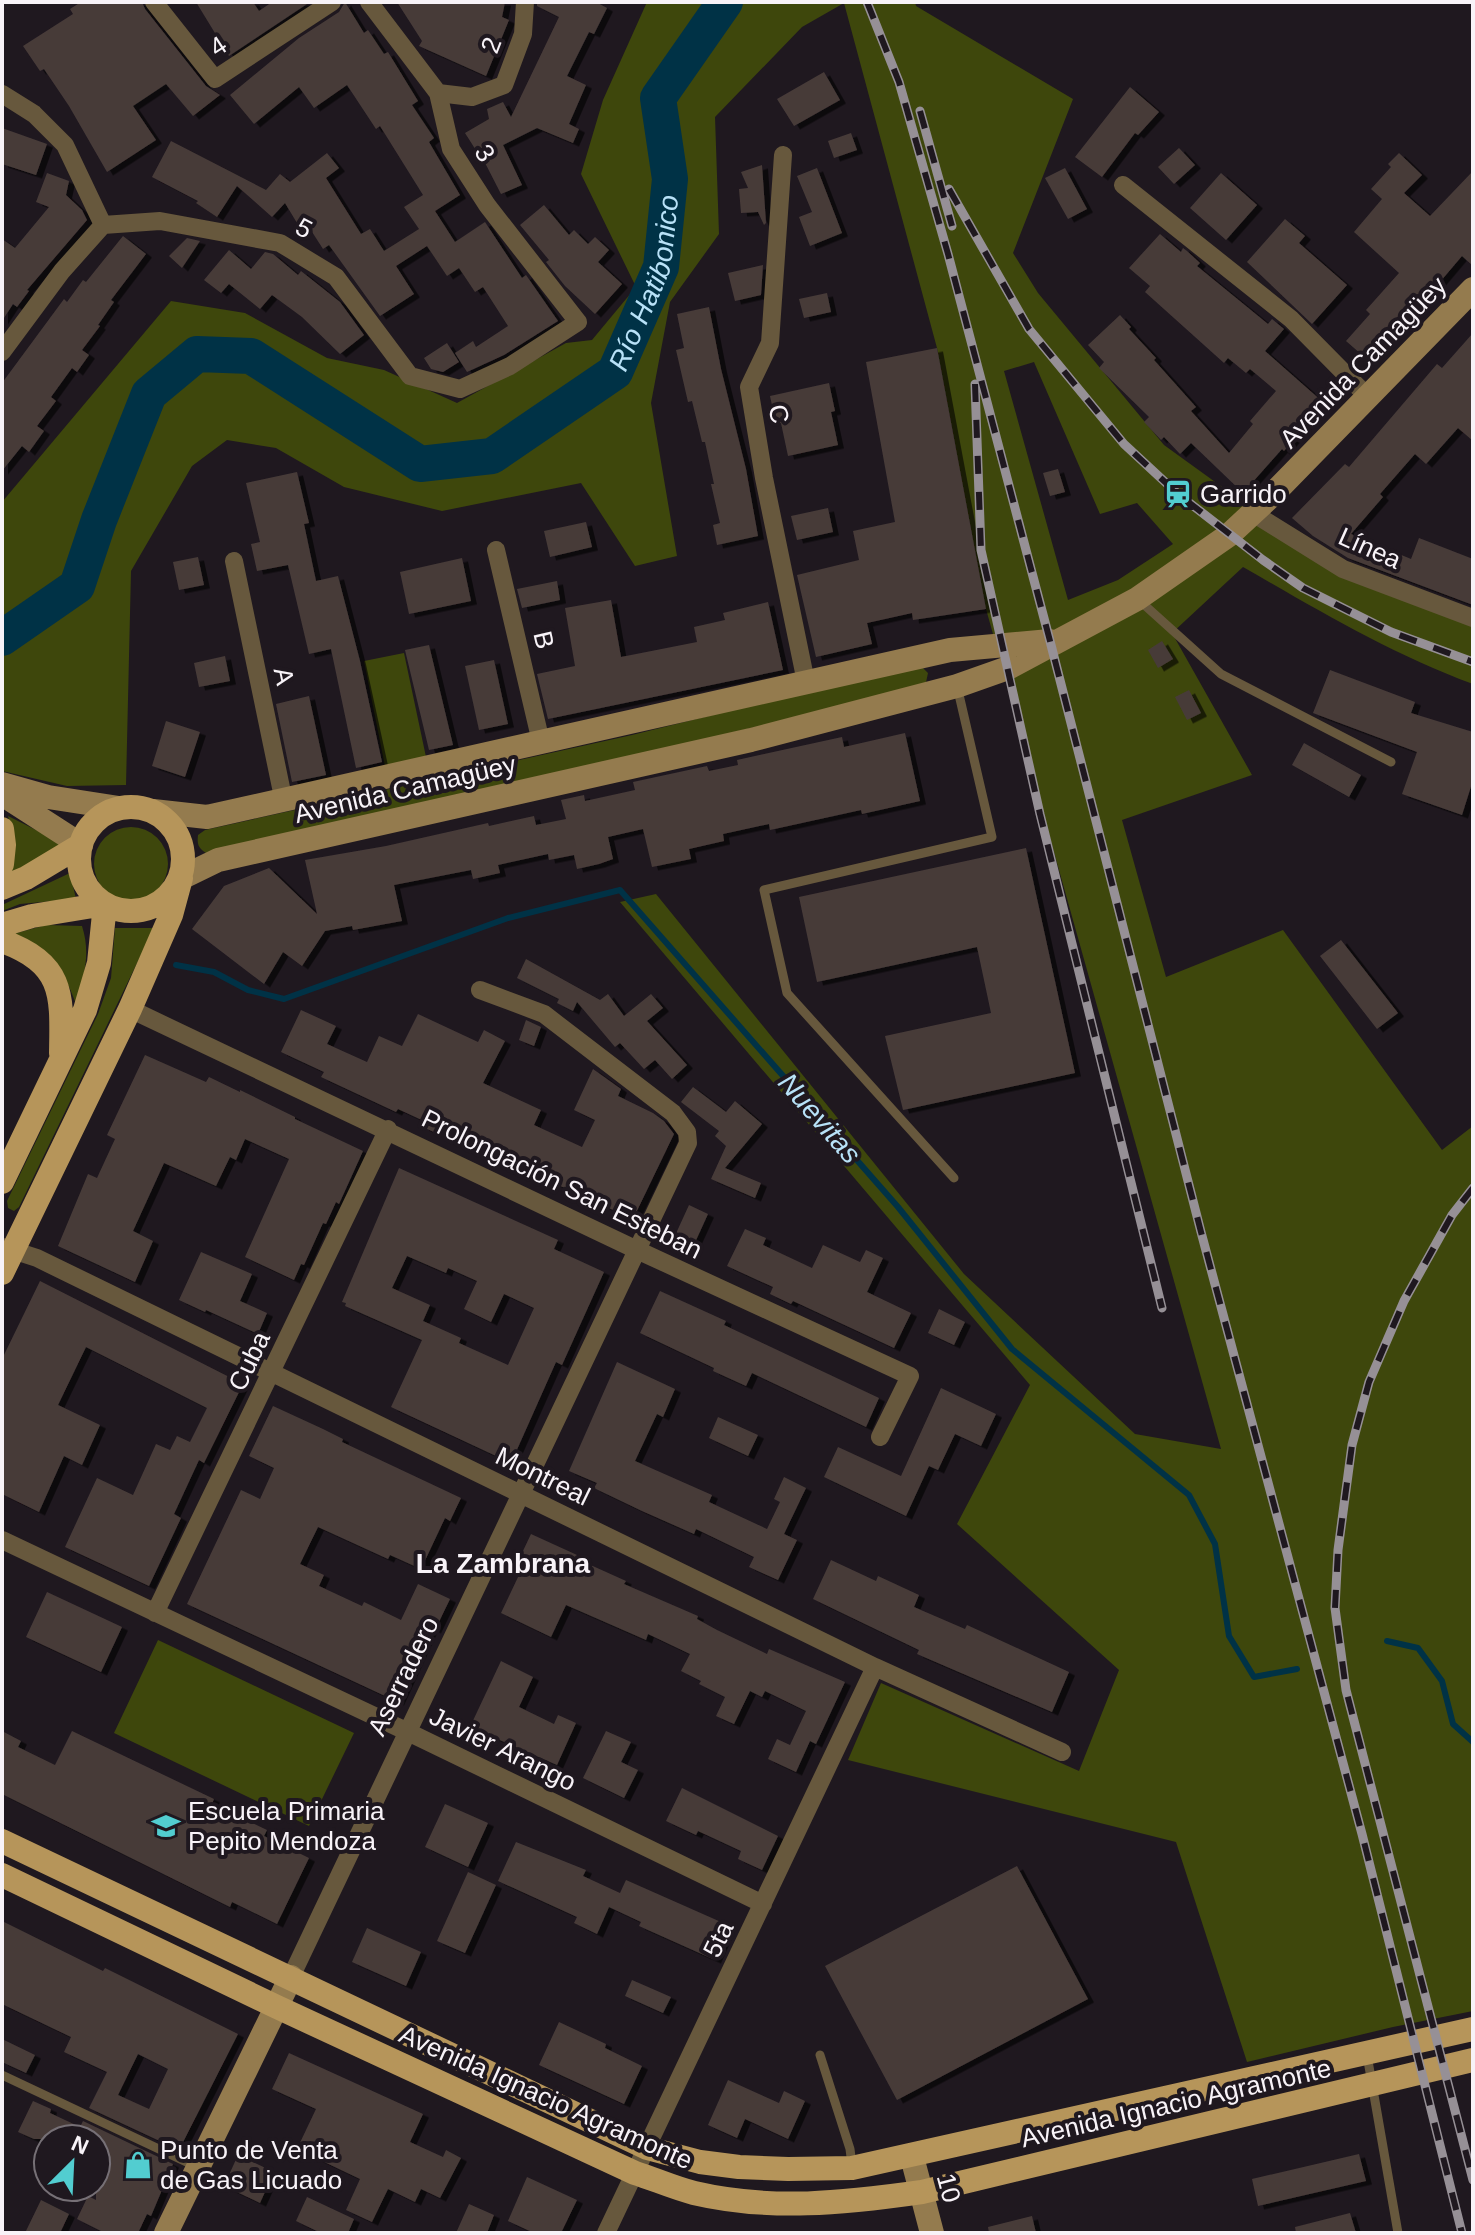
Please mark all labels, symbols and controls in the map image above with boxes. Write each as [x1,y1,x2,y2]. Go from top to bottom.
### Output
street label: 4 [204,29,232,63]
street label: 2 [474,33,508,57]
street label: 3 [468,139,502,167]
water label: Río Hatibonico [603,193,684,375]
street label: 5 [291,211,317,245]
street label: Avenida Camagüey [1274,270,1452,454]
street label: C [763,402,795,426]
station icon: Garrido [1163,479,1193,509]
place label: Garrido [1200,479,1287,509]
street label: Línea [1334,521,1406,575]
street label: B [527,628,561,652]
street label: A [268,664,301,688]
street label: Avenida Camagüey [291,749,519,829]
water label: Nuevitas [772,1067,867,1170]
street label: Prolongación San Esteban [417,1103,707,1265]
street label: Cuba [222,1326,276,1396]
street label: Montreal [491,1440,595,1512]
district label: La Zambrana [416,1548,591,1579]
street label: Aserradero [361,1612,445,1740]
street label: Javier Arango [425,1701,581,1797]
place label: Escuela Primaria Pepito Mendoza [188,1796,385,1856]
school or university icon: Escuela Primaria Pepito Mendoza [151,1811,181,1841]
street label: 5ta [697,1916,740,1962]
street label: Avenida Ignacio Agramonte [395,2019,697,2175]
street label: Avenida Ignacio Agramonte [1018,2053,1334,2153]
north arrow [32,2123,112,2203]
text: N [68,2131,92,2160]
place label: Punto de Venta de Gas Licuado [160,2135,342,2195]
shop icon: Punto de Venta de Gas Licuado [123,2150,153,2180]
street label: 10 [931,2170,967,2206]

